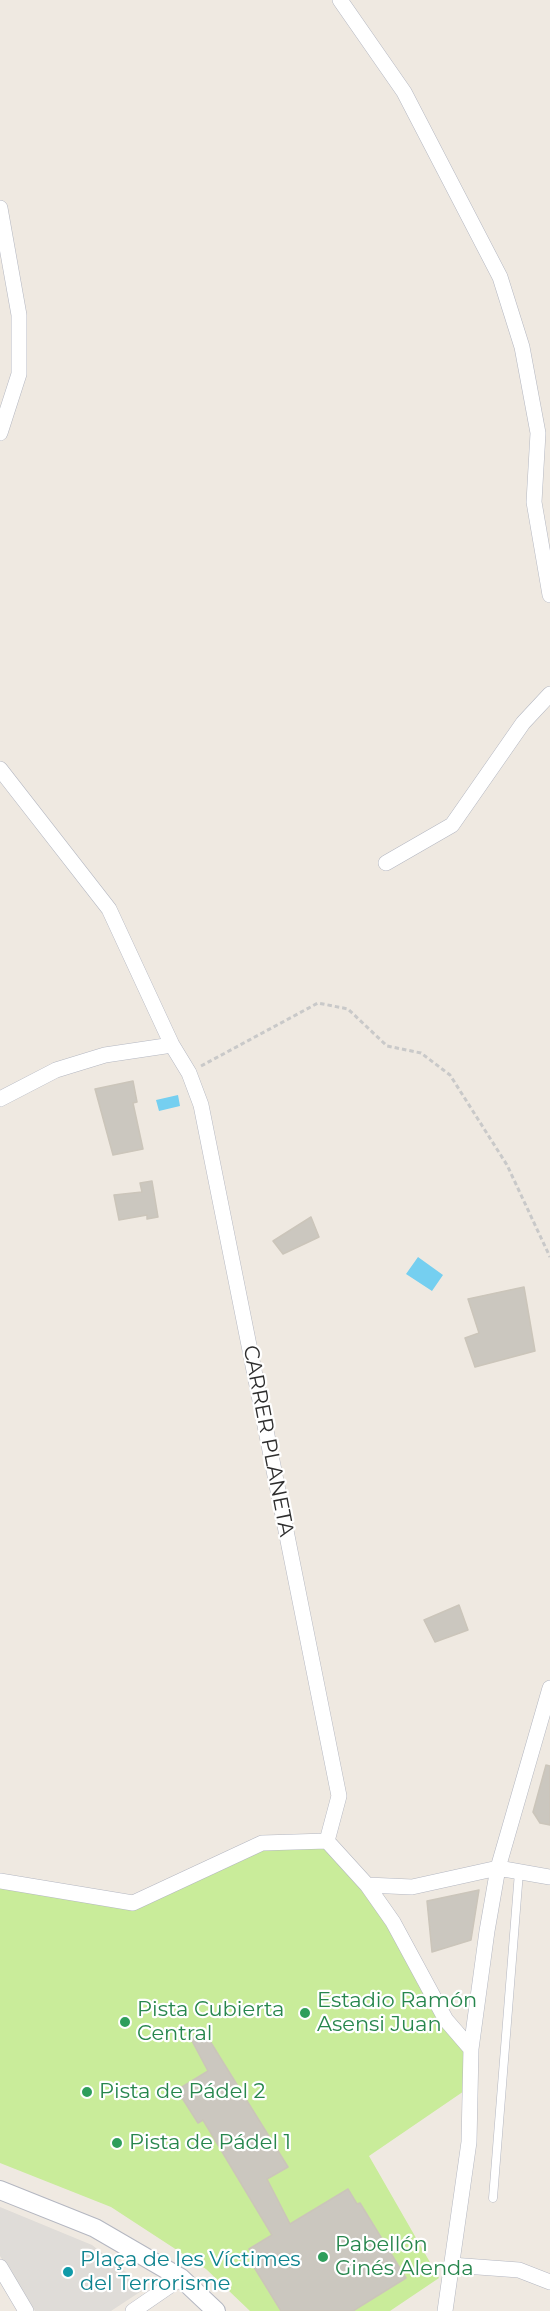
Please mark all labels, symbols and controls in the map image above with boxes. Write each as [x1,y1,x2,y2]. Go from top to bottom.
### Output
street label: CARRER PLANETA [237,1343,299,1539]
place label: Estadio Ramón Asensi Juan [317,1988,477,2038]
place label: Pista Cubierta Central [137,1997,284,2047]
marker: Estadio Ramón Asensi Juan [298,2006,312,2020]
marker: Pista Cubierta Central [118,2015,132,2029]
place label: Pista de Pádel 2 [99,2079,266,2105]
marker: Pista de Pádel 2 [80,2085,94,2099]
place label: Pista de Pádel 1 [129,2130,291,2156]
marker: Pista de Pádel 1 [110,2136,124,2150]
place label: Pabellón Ginés Alenda [335,2232,474,2282]
place label: Plaça de les Víctimes del Terrorisme [80,2247,301,2297]
marker: Pabellón Ginés Alenda [316,2250,330,2264]
marker: Plaça de les Víctimes del Terrorisme [61,2265,75,2279]

